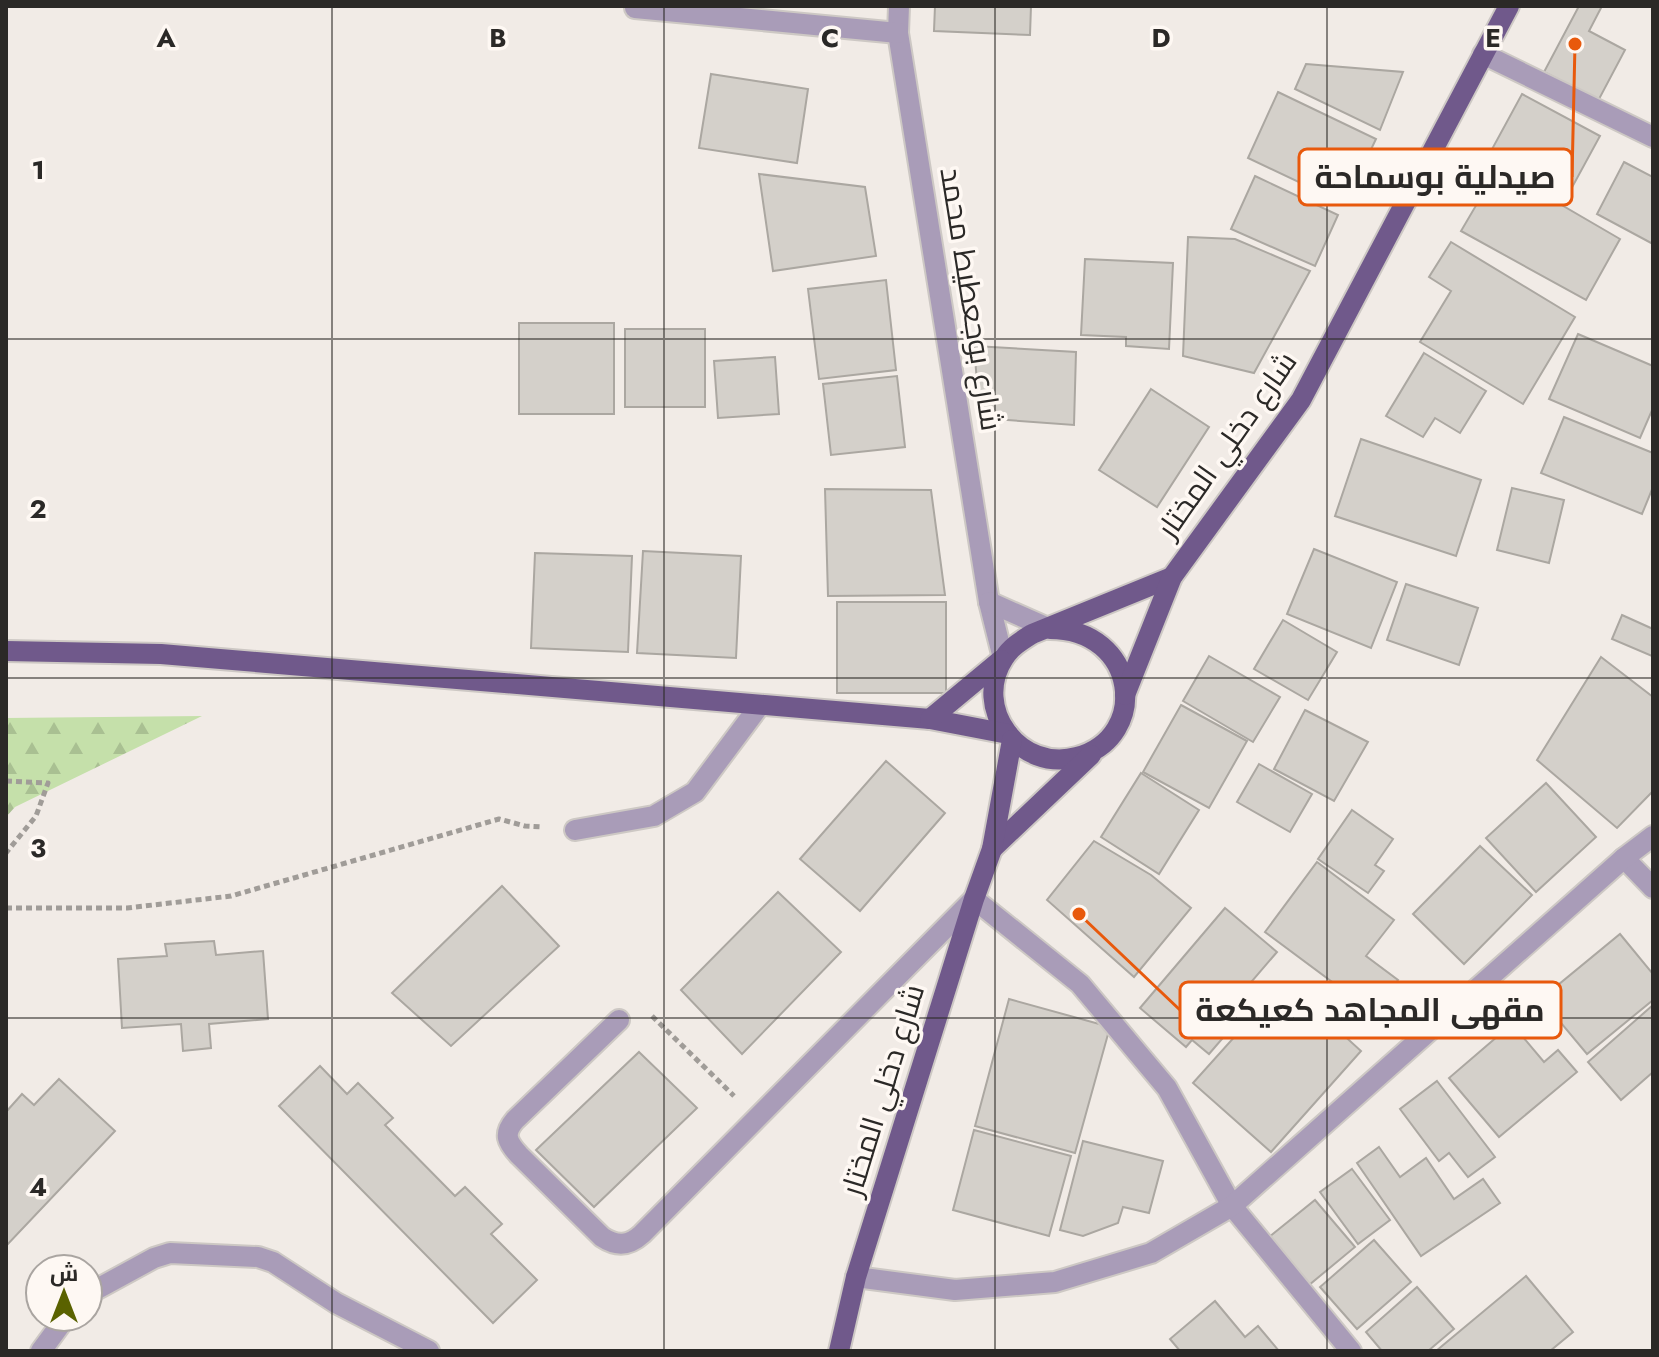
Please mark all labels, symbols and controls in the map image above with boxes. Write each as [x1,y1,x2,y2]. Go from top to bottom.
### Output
text: A [155,19,176,57]
text: B [489,19,507,57]
text: C [821,19,839,57]
text: D [1151,19,1171,57]
text: E [1485,19,1501,57]
callout: صيدلية بوسماحة [1299,149,1572,205]
text: 1 [31,151,45,189]
text: صيدلية بوسماحة [1314,154,1556,200]
street label: شارع بوجعطيط محمد [929,164,1014,434]
street label: شارع دخلي المختار [1145,343,1309,550]
text: 2 [29,490,47,528]
text: 3 [30,829,46,867]
street label: شارع دخلي المختار [829,979,937,1203]
callout: مقهى المجاهد كعيكعة [1180,982,1561,1038]
text: مقهى المجاهد كعيكعة [1195,987,1545,1033]
text: 4 [29,1168,47,1206]
north arrow [24,1253,104,1333]
text: ش [50,1257,78,1289]

